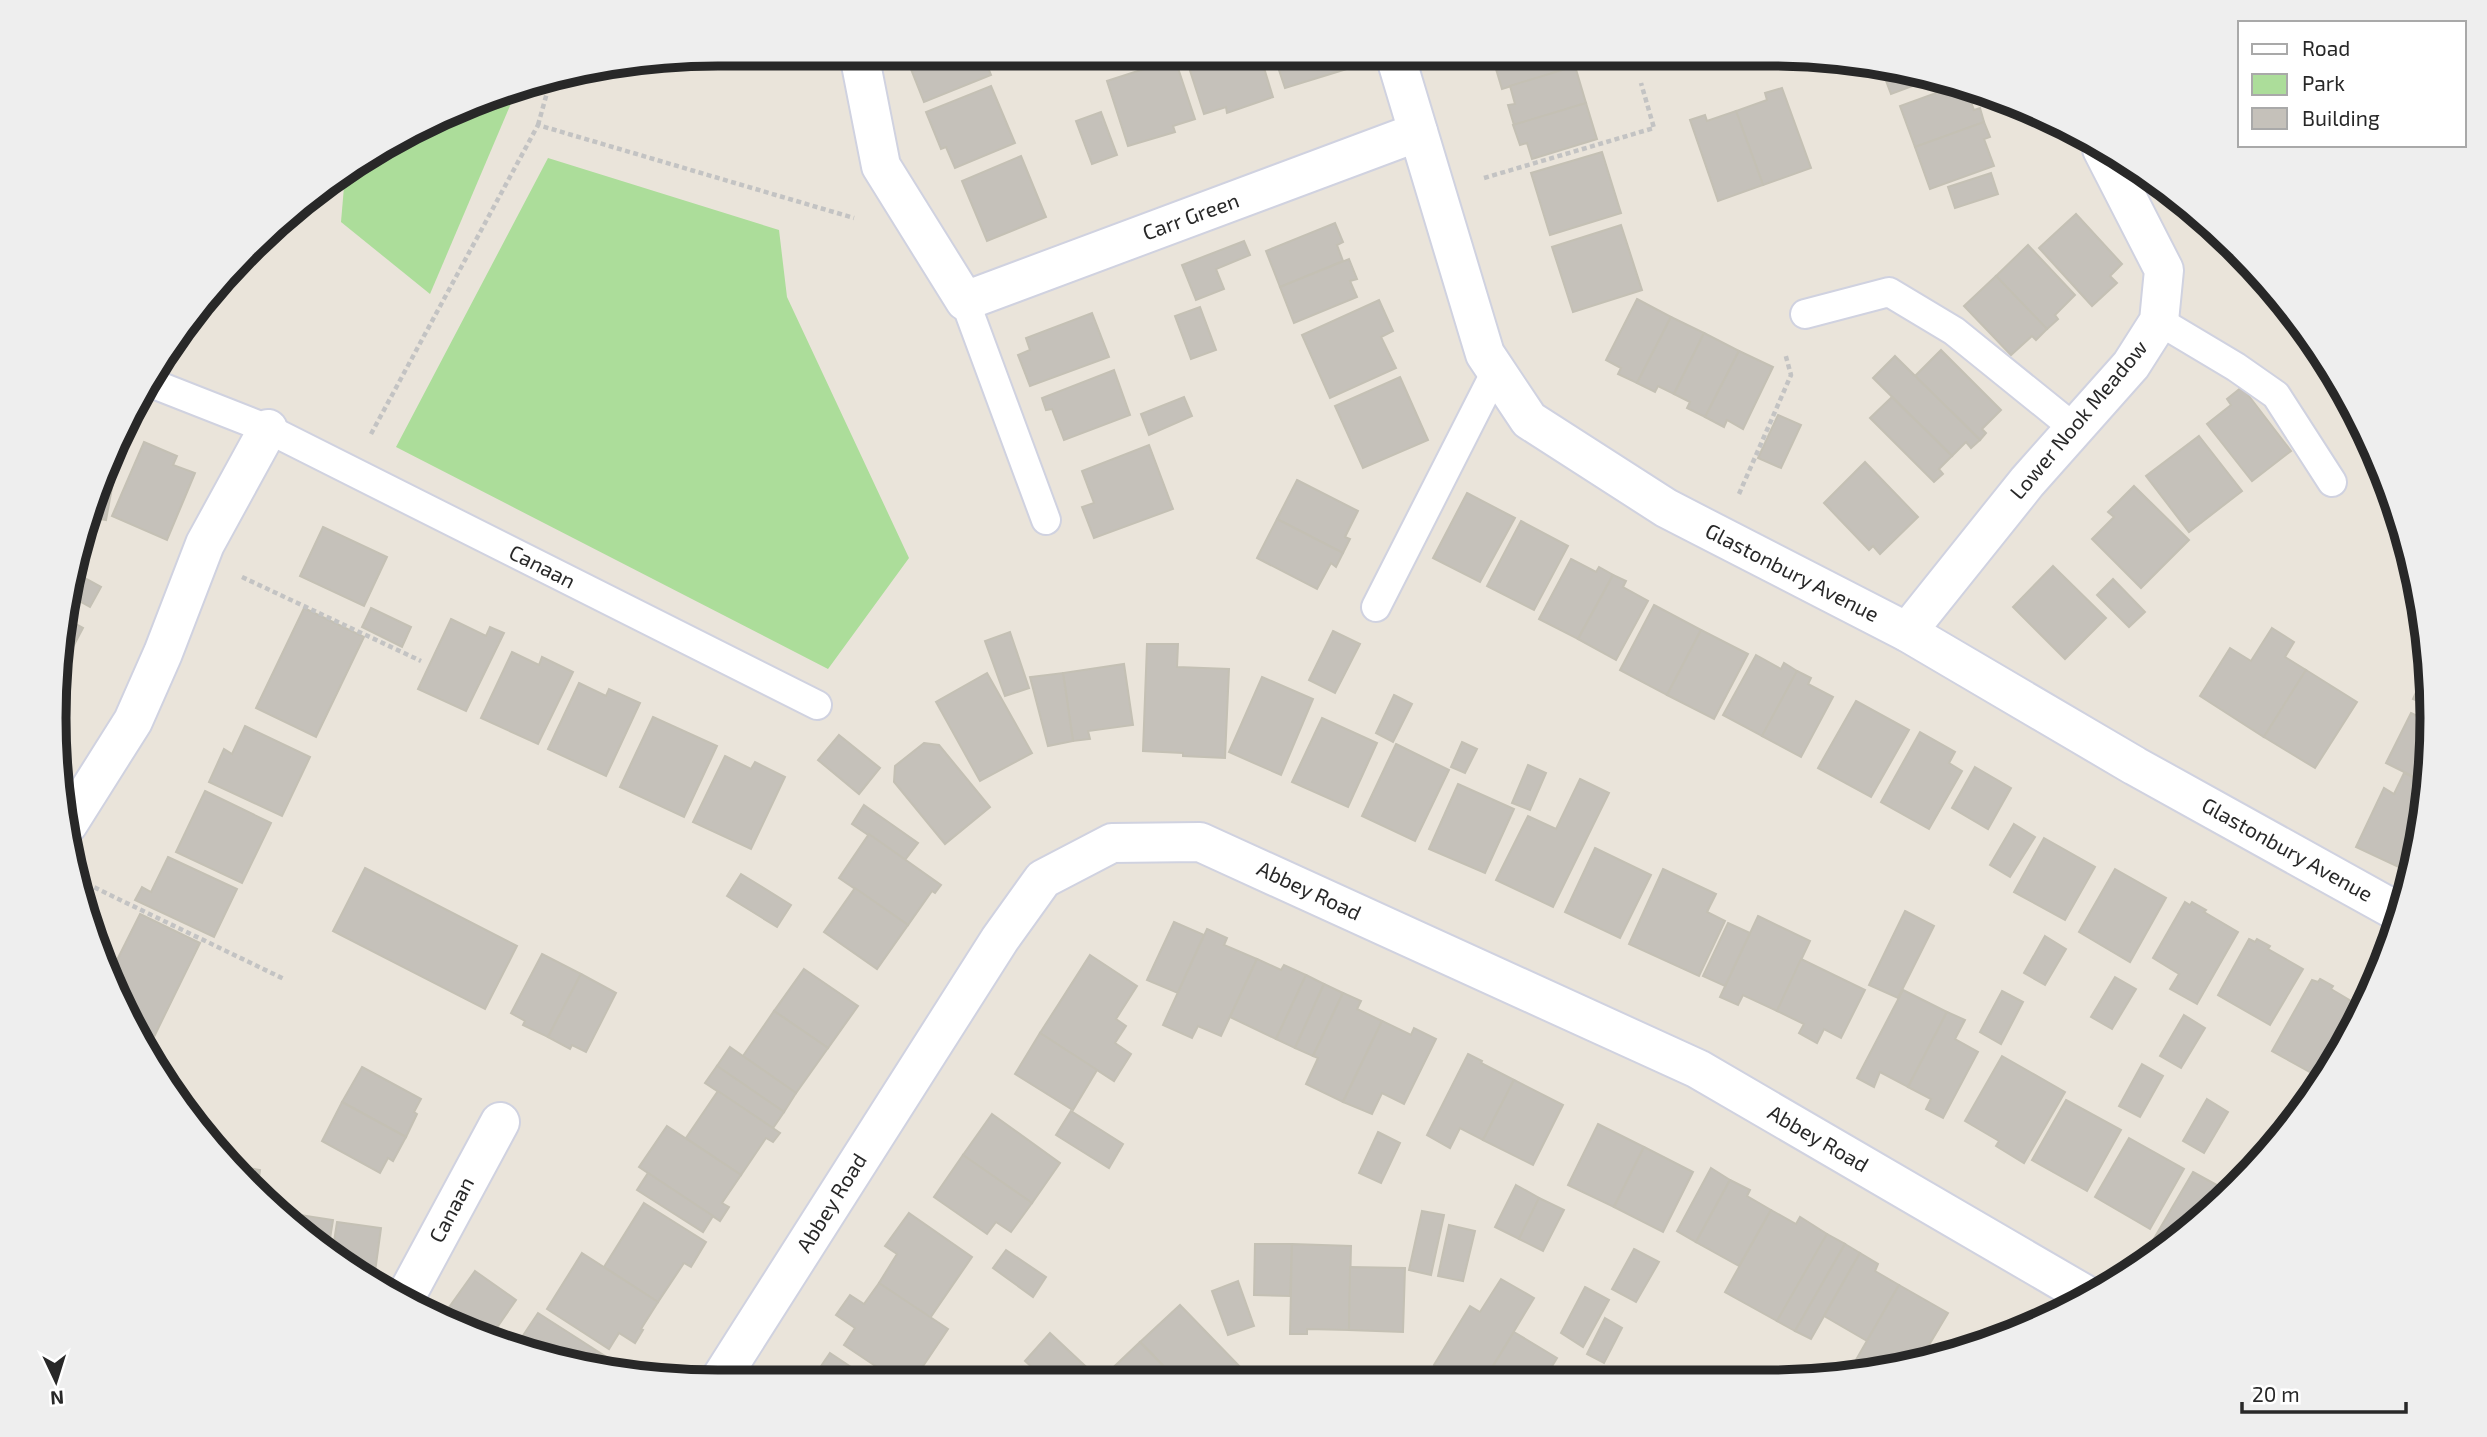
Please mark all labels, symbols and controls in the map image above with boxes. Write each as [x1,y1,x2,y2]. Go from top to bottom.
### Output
legend [2238,21,2466,147]
text: Road [2302,35,2350,60]
text: Park [2302,70,2345,95]
text: Building [2302,105,2380,130]
street label: Carr Green [1139,187,1242,245]
street label: Lower Nook Meadow [2004,334,2152,504]
street label: Glastonbury Avenue [1702,517,1884,626]
street label: Canaan [505,538,580,593]
street label: Glastonbury Avenue [2198,791,2377,906]
street label: Abbey Road [1254,855,1366,925]
street label: Abbey Road [1764,1099,1873,1177]
street label: Abbey Road [790,1148,871,1256]
street label: Canaan [423,1172,478,1246]
north arrow [21,1346,91,1416]
scale bar [2242,1370,2406,1414]
text: 20 m [2252,1381,2300,1406]
text: N [50,1387,65,1410]

